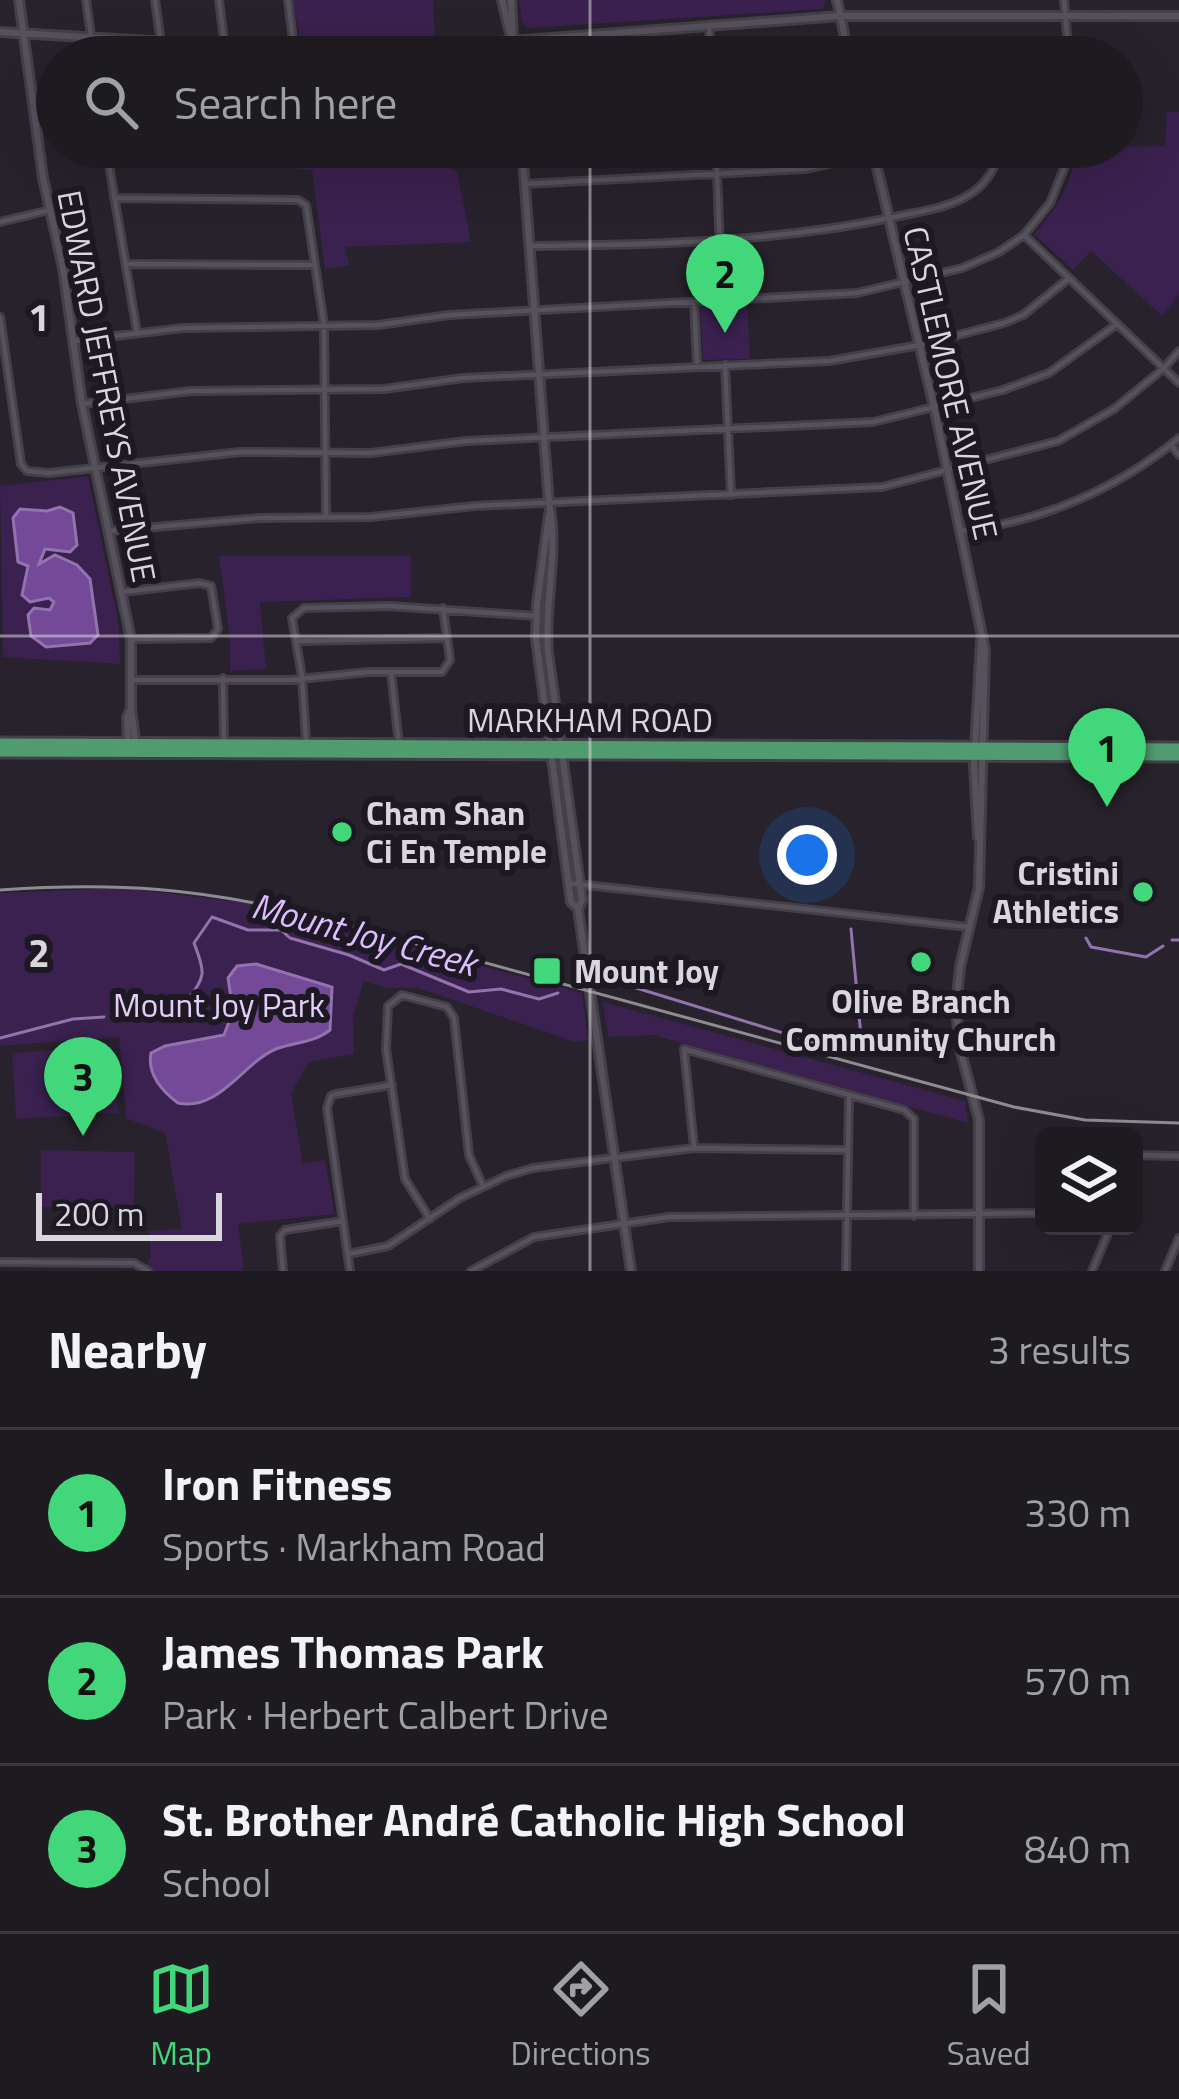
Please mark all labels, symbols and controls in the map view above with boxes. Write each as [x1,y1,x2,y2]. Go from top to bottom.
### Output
search box [36,36,1143,168]
text: Search here [174,68,397,136]
icon: search [78,69,144,135]
street label: EDWARD JEFFREYS AVENUE [44,186,170,586]
street label: CASTLEMORE AVENUE [891,221,1011,545]
pin: 2 [686,234,764,333]
text: 1 [28,287,50,346]
street label: MARKHAM ROAD [467,695,713,745]
pin: 1 [1068,708,1146,807]
place label: Cham Shan Ci En Temple [366,788,547,876]
marker: Cham Shan Ci En Temple [329,819,355,845]
your location [777,825,837,885]
place label: Cristini Athletics [993,848,1119,936]
water label: Mount Joy Creek [246,877,486,991]
marker: Cristini Athletics [1130,879,1156,905]
text: 2 [28,923,50,982]
place label: Mount Joy [574,946,719,996]
marker: Olive Branch Community Church [908,949,934,975]
marker: Mount Joy [531,955,563,987]
place label: Olive Branch Community Church [785,976,1057,1064]
park label: Mount Joy Park [113,980,325,1030]
pin: 3 [44,1037,122,1136]
map controls [1035,1127,1143,1235]
button: layers [1035,1127,1143,1235]
scale bar [36,1187,222,1240]
text: 200 m [54,1189,144,1239]
text: Nearby [48,1310,207,1388]
text: 3 results [988,1320,1131,1379]
text: Iron Fitness [162,1449,393,1517]
text: 1 [76,1483,98,1542]
text: 330 m [1024,1483,1131,1542]
text: Sports · Markham Road [162,1517,546,1576]
text: James Thomas Park [162,1617,544,1685]
text: 2 [76,1651,98,1710]
text: 570 m [1024,1651,1131,1710]
text: Park · Herbert Calbert Drive [162,1685,609,1744]
text: St. Brother André Catholic High School [162,1785,906,1853]
text: 3 [76,1819,98,1878]
text: 840 m [1024,1819,1131,1878]
text: School [162,1853,271,1912]
tab: Map [148,1956,214,2078]
tab: Directions [511,1956,650,2078]
tab: Saved [947,1956,1031,2078]

